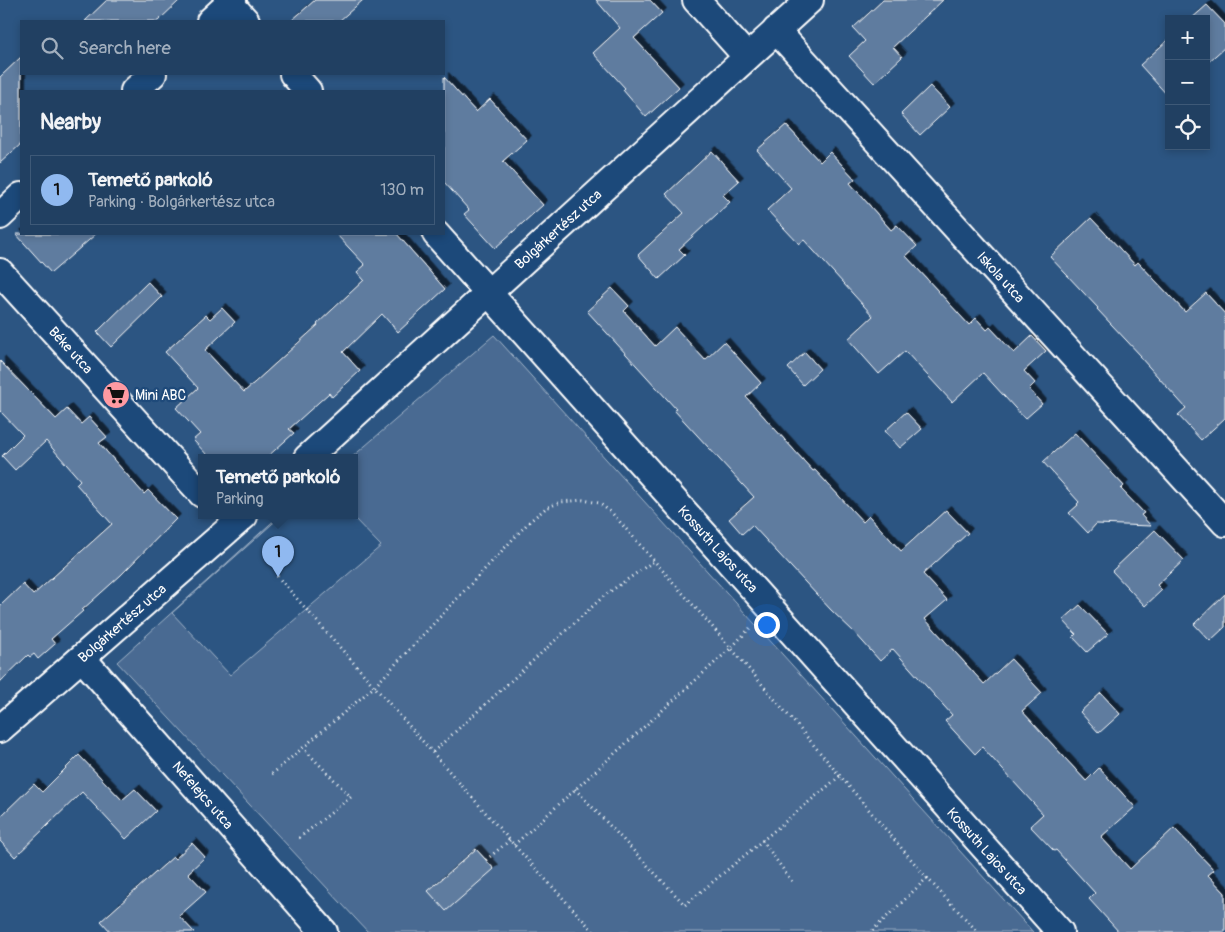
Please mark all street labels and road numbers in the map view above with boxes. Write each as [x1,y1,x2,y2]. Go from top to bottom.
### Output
street label: Bolgárkertész utca [511,186,605,273]
street label: Iskola utca [973,248,1028,306]
street label: Béke utca [45,323,96,377]
street label: Kossuth Lajos utca [674,502,761,596]
street label: Bolgárkertész utca [75,581,170,666]
street label: Nefelejcs utca [169,758,237,833]
street label: Kossuth Lajos utca [943,804,1030,898]

